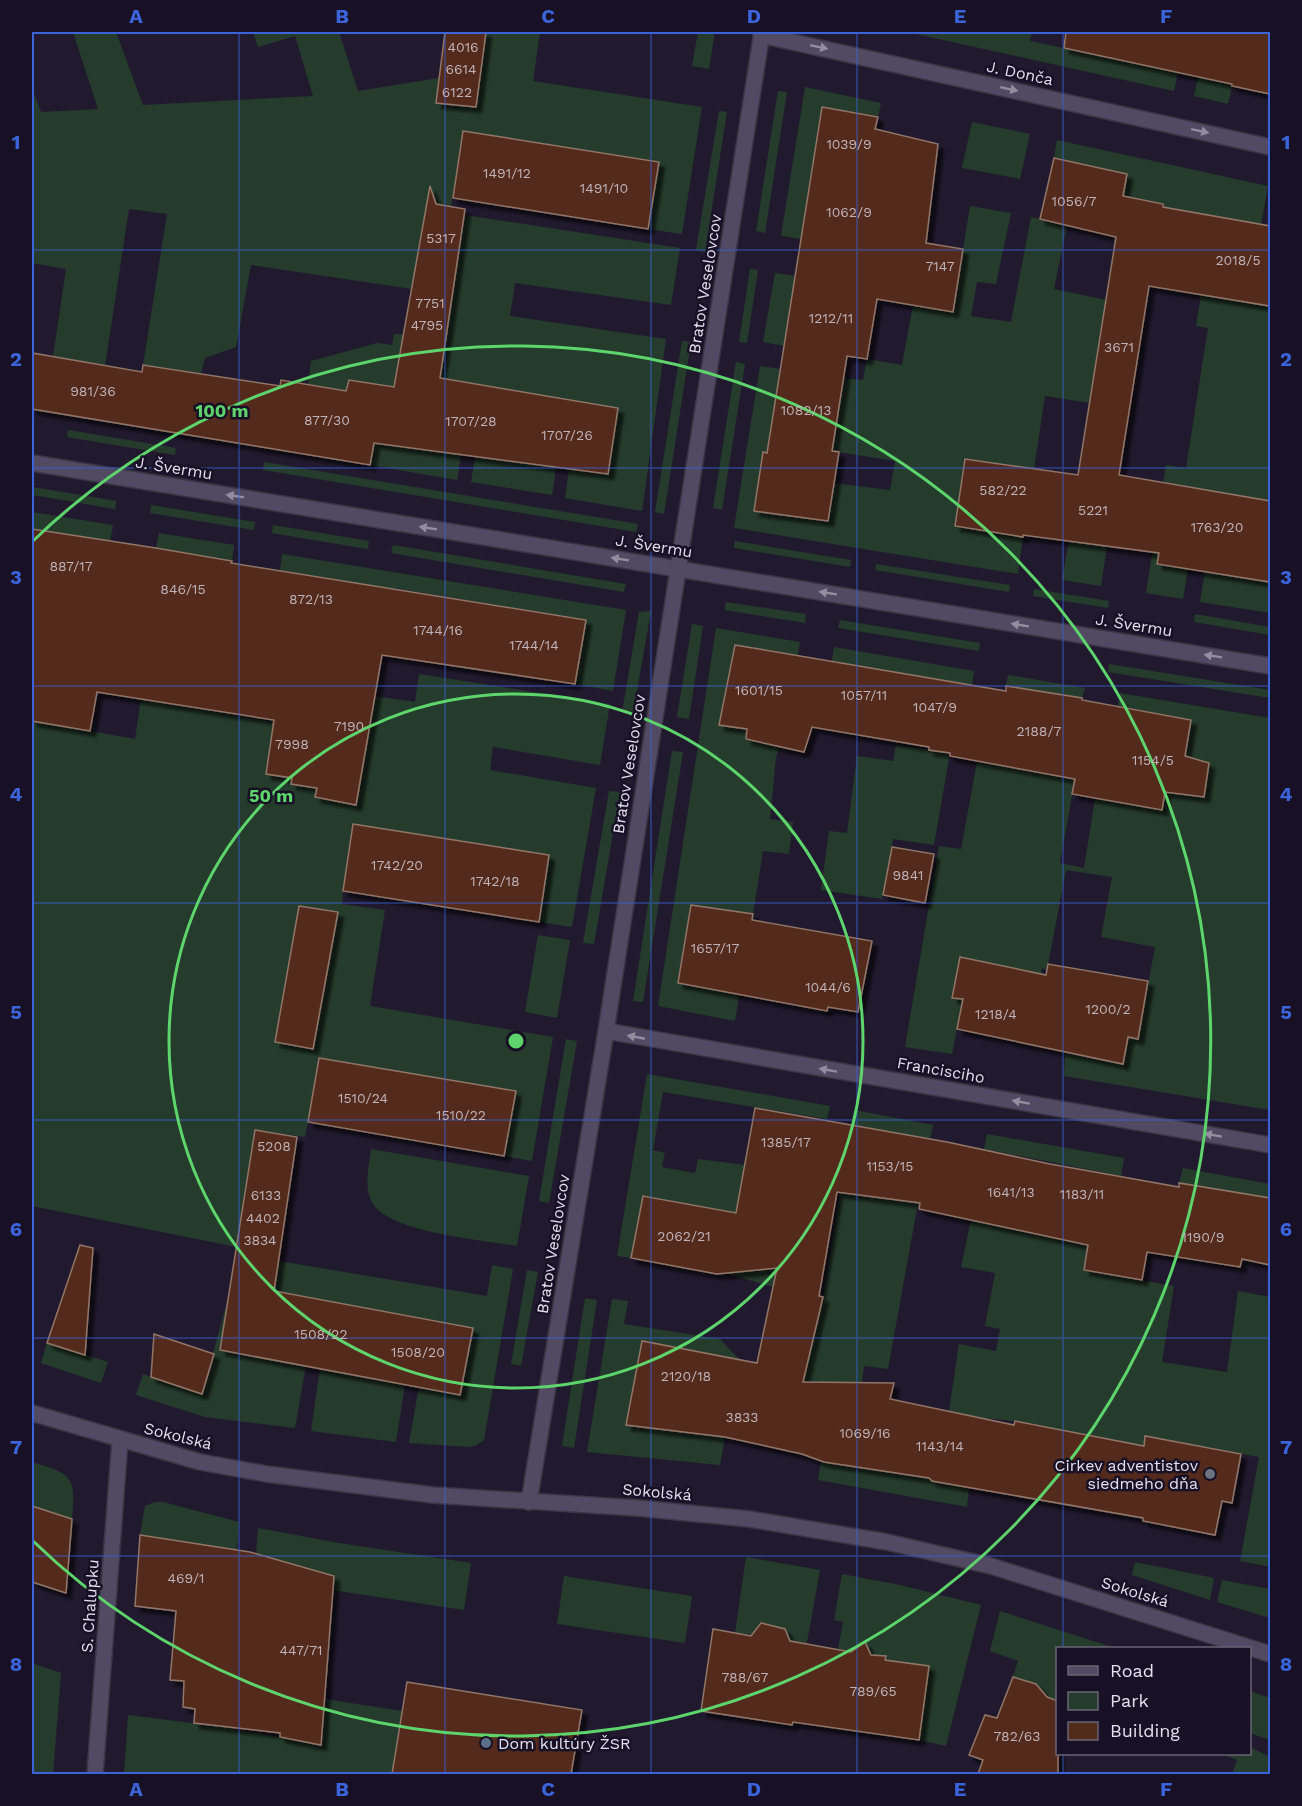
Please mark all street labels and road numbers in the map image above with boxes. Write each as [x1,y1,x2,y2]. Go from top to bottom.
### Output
street label: J. Donča [985,57,1055,89]
street label: Bratov Veselovcov [685,212,726,355]
street label: J. Švermu [134,453,214,483]
street label: J. Švermu [614,531,694,561]
street label: J. Švermu [1094,610,1174,640]
street label: Bratov Veselovcov [609,692,650,835]
street label: Francisciho [896,1053,986,1087]
street label: Bratov Veselovcov [533,1172,574,1315]
street label: Sokolská [142,1418,214,1454]
street label: Sokolská [622,1480,692,1504]
street label: S. Chalupku [77,1559,103,1653]
street label: Sokolská [1099,1573,1171,1611]

